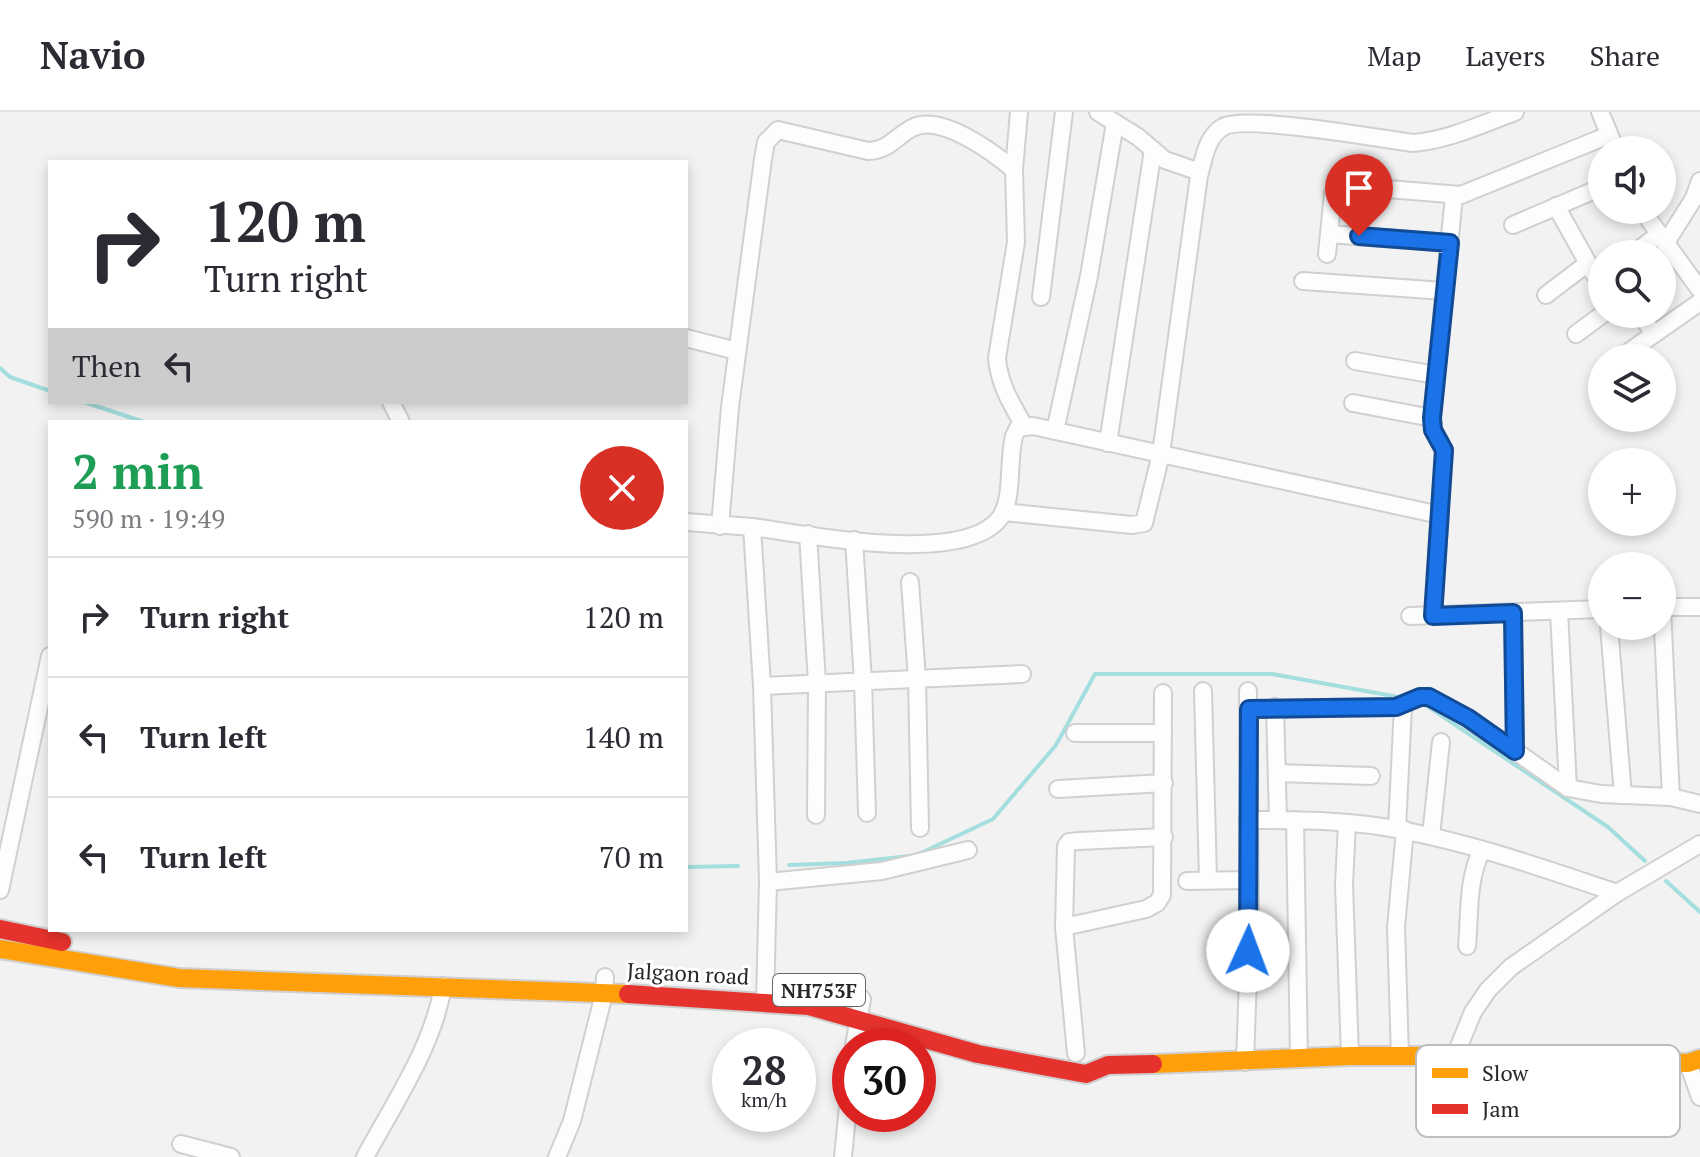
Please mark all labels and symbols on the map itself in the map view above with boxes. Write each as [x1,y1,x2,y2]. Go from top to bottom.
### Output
pin [1325,154,1393,236]
position arrow [1206,909,1290,993]
street label: Jalgaon road [626,955,750,991]
road number: NH753F [773,974,865,1006]
speed limit sign: 30 [832,1028,936,1132]
legend [1416,1045,1680,1137]
text: Slow [1482,1058,1529,1087]
text: Jam [1482,1094,1520,1123]

